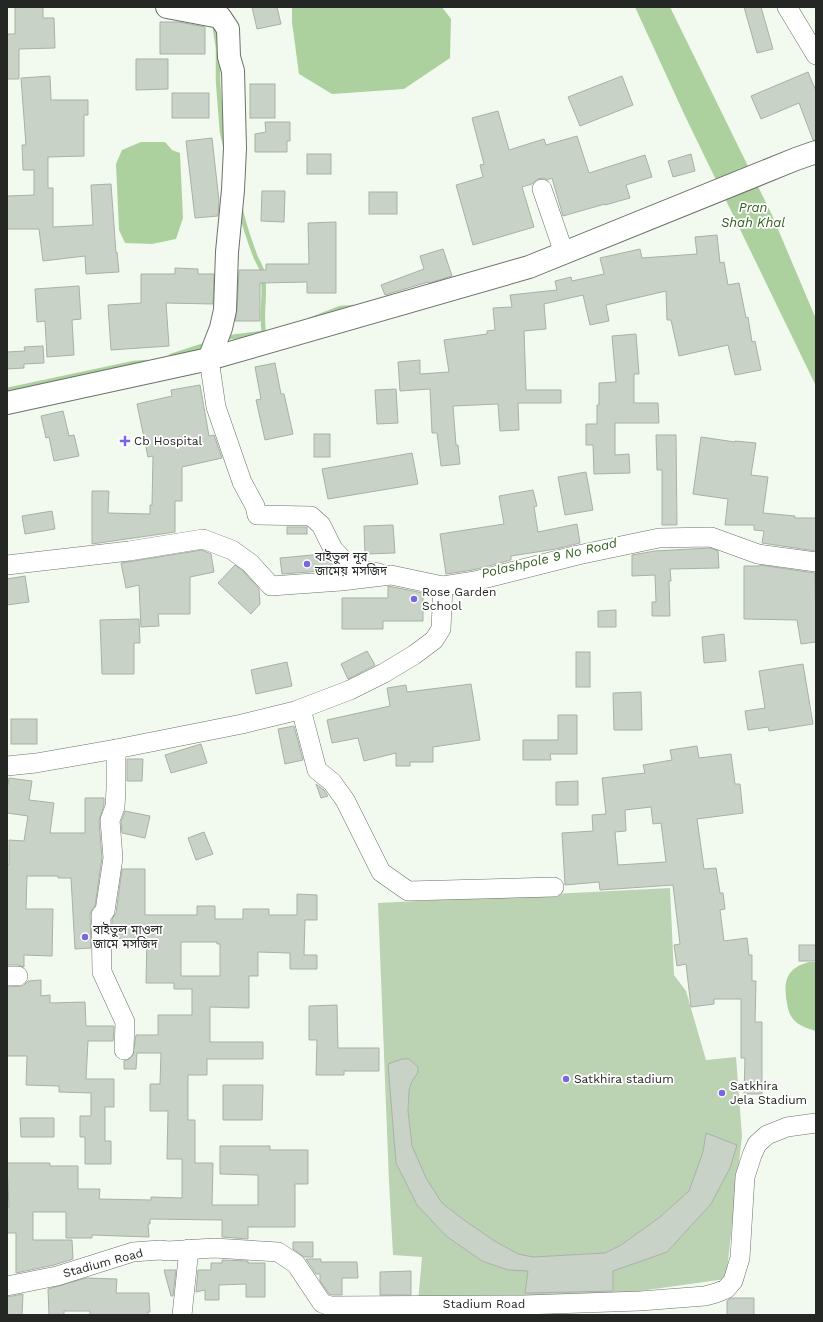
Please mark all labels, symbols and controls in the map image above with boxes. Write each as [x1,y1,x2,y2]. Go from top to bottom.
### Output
water label: Pran Shah Khal [721,200,785,230]
place label: Cb Hospital [134,434,203,448]
marker: Cb Hospital [119,435,131,447]
water label: Polashpole 9 No Road [480,535,619,581]
place label: বাইতুল নূর জামেয় মসজিদ [314,549,387,578]
marker: বাইতুল নূর জামেয় মসজিদ [302,559,312,569]
place label: Rose Garden School [422,585,496,613]
marker: Rose Garden School [409,594,419,604]
place label: বাইতুল মাওলা জামে মসজিদ [92,922,163,951]
marker: বাইতুল মাওলা জামে মসজিদ [80,932,90,942]
place label: Satkhira stadium [574,1072,674,1086]
marker: Satkhira stadium [561,1074,571,1084]
place label: Satkhira Jela Stadium [730,1079,807,1107]
marker: Satkhira Jela Stadium [717,1088,727,1098]
street label: Stadium Road [61,1246,145,1280]
street label: Stadium Road [443,1297,525,1311]

